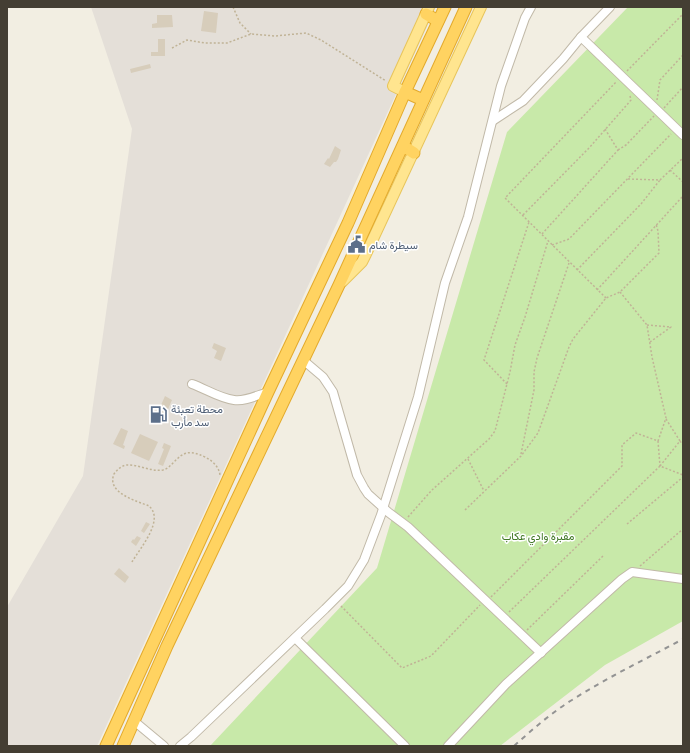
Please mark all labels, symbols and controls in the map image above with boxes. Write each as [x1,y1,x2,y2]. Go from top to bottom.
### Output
public building icon: سيطرة شام [346,235,366,255]
place label: سيطرة شام [369,238,418,253]
place label: محطة تعبئة سد مأرب [171,402,223,429]
fuel station icon: محطة تعبئة سد مأرب [148,405,168,425]
park label: مقبرة وادي عكاب [502,529,574,546]

